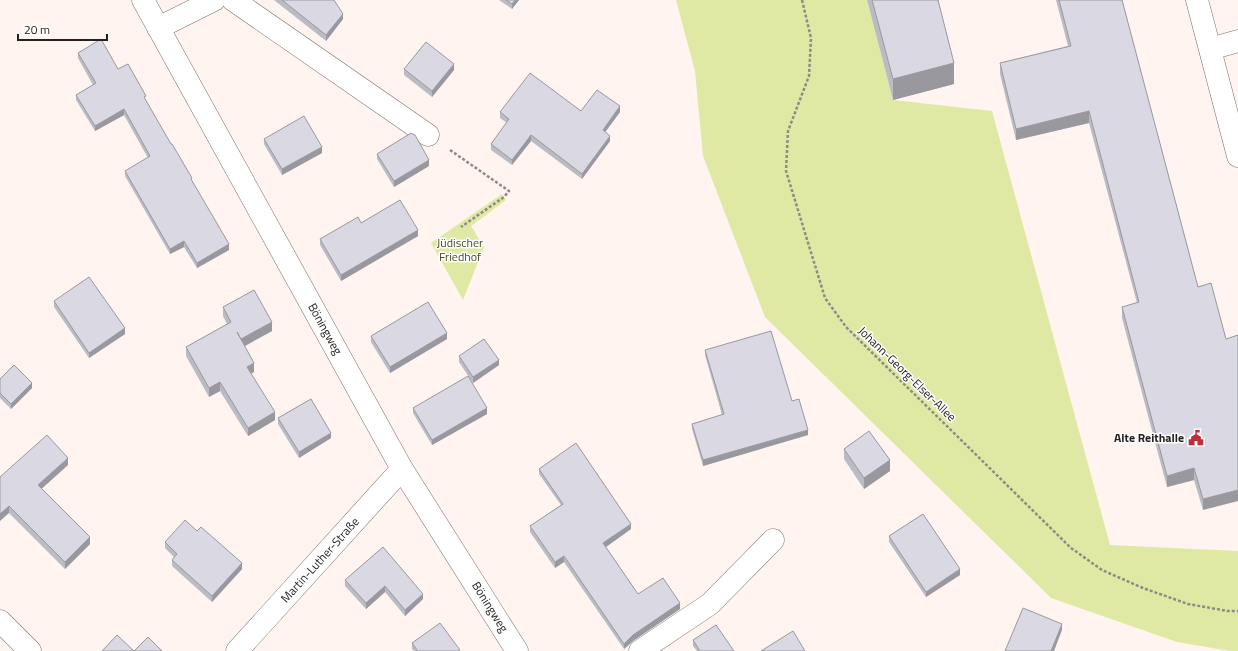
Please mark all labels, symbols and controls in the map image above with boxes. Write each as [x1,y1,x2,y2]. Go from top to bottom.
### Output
scale bar [18,16,107,42]
text: 20 m [24,20,50,39]
park label: Jüdischer Friedhof [437,233,483,266]
street label: Böningweg [303,299,347,358]
street label: Johann-Georg-Elser-Allee [854,322,961,426]
place label: Alte Reithalle [1114,428,1184,447]
public building icon: Alte Reithalle [1187,429,1205,447]
street label: Martin-Luther-Straße [276,512,363,607]
street label: Böningweg [467,578,514,636]

